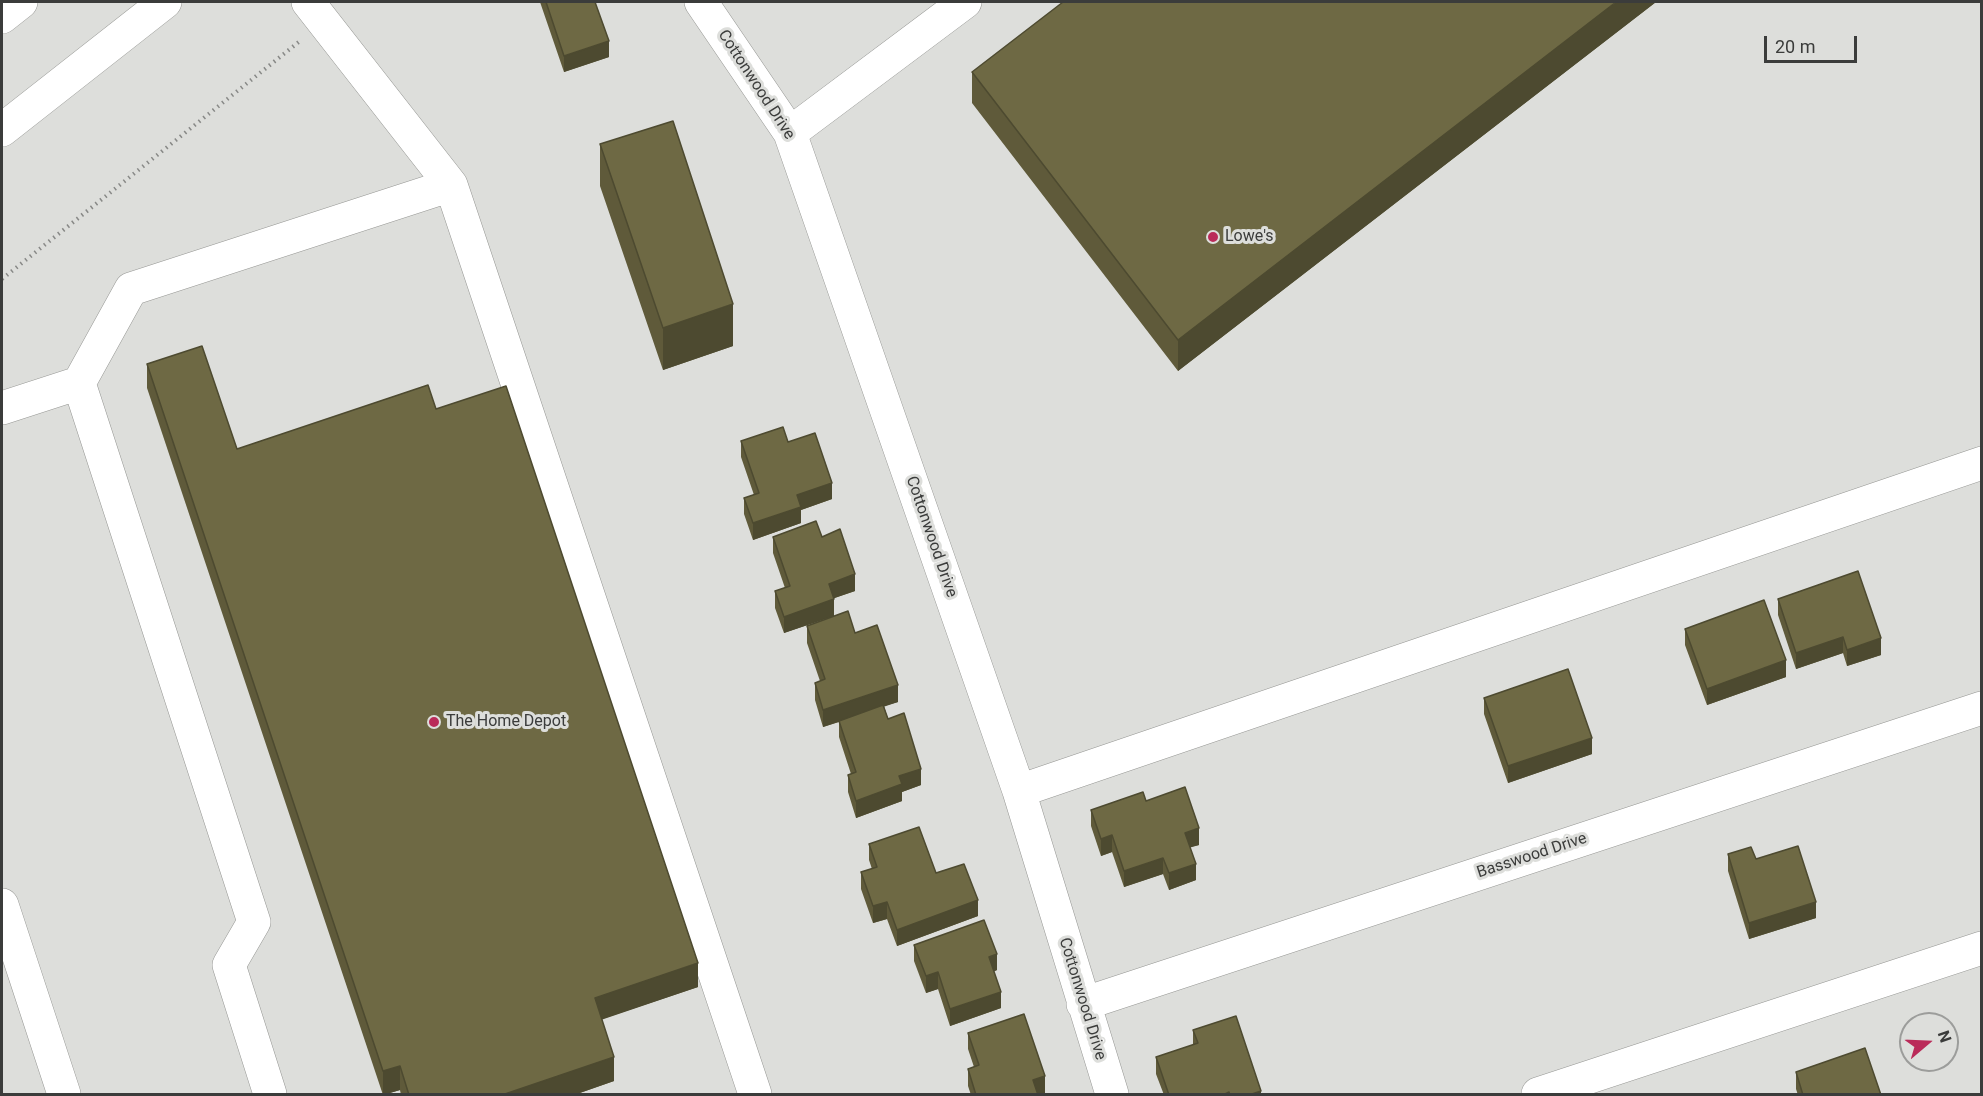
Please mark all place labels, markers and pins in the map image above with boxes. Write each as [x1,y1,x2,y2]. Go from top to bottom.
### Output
place label: Lowe's [1225,227,1274,247]
marker: Lowe's [1206,230,1220,244]
place label: The Home Depot [446,712,566,732]
marker: The Home Depot [427,715,441,729]

